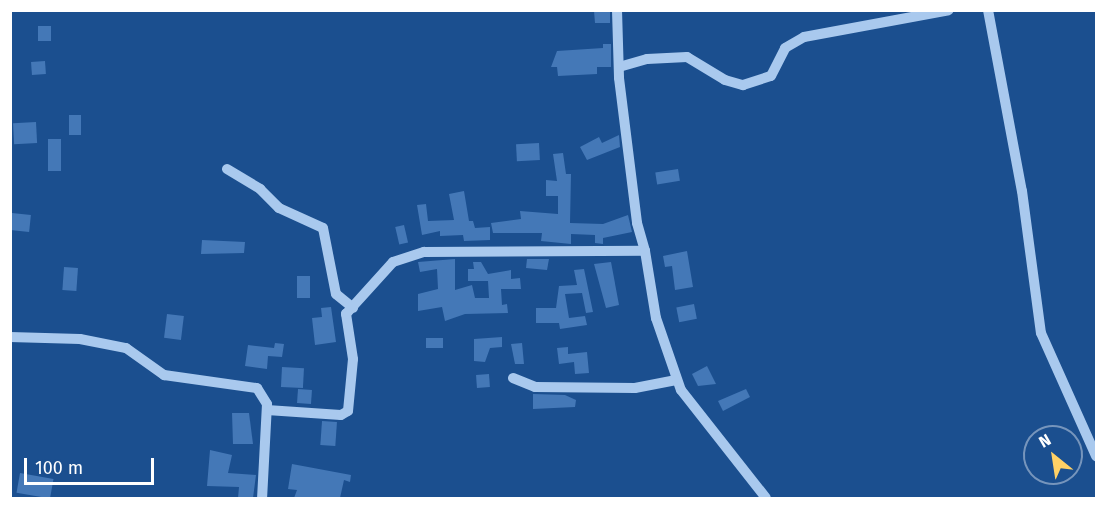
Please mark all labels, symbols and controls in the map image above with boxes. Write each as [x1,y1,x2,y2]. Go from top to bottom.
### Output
north arrow [1023,425,1083,485]
text: N [1035,430,1054,452]
scale bar [27,446,158,484]
text: 100 m [35,457,83,479]

